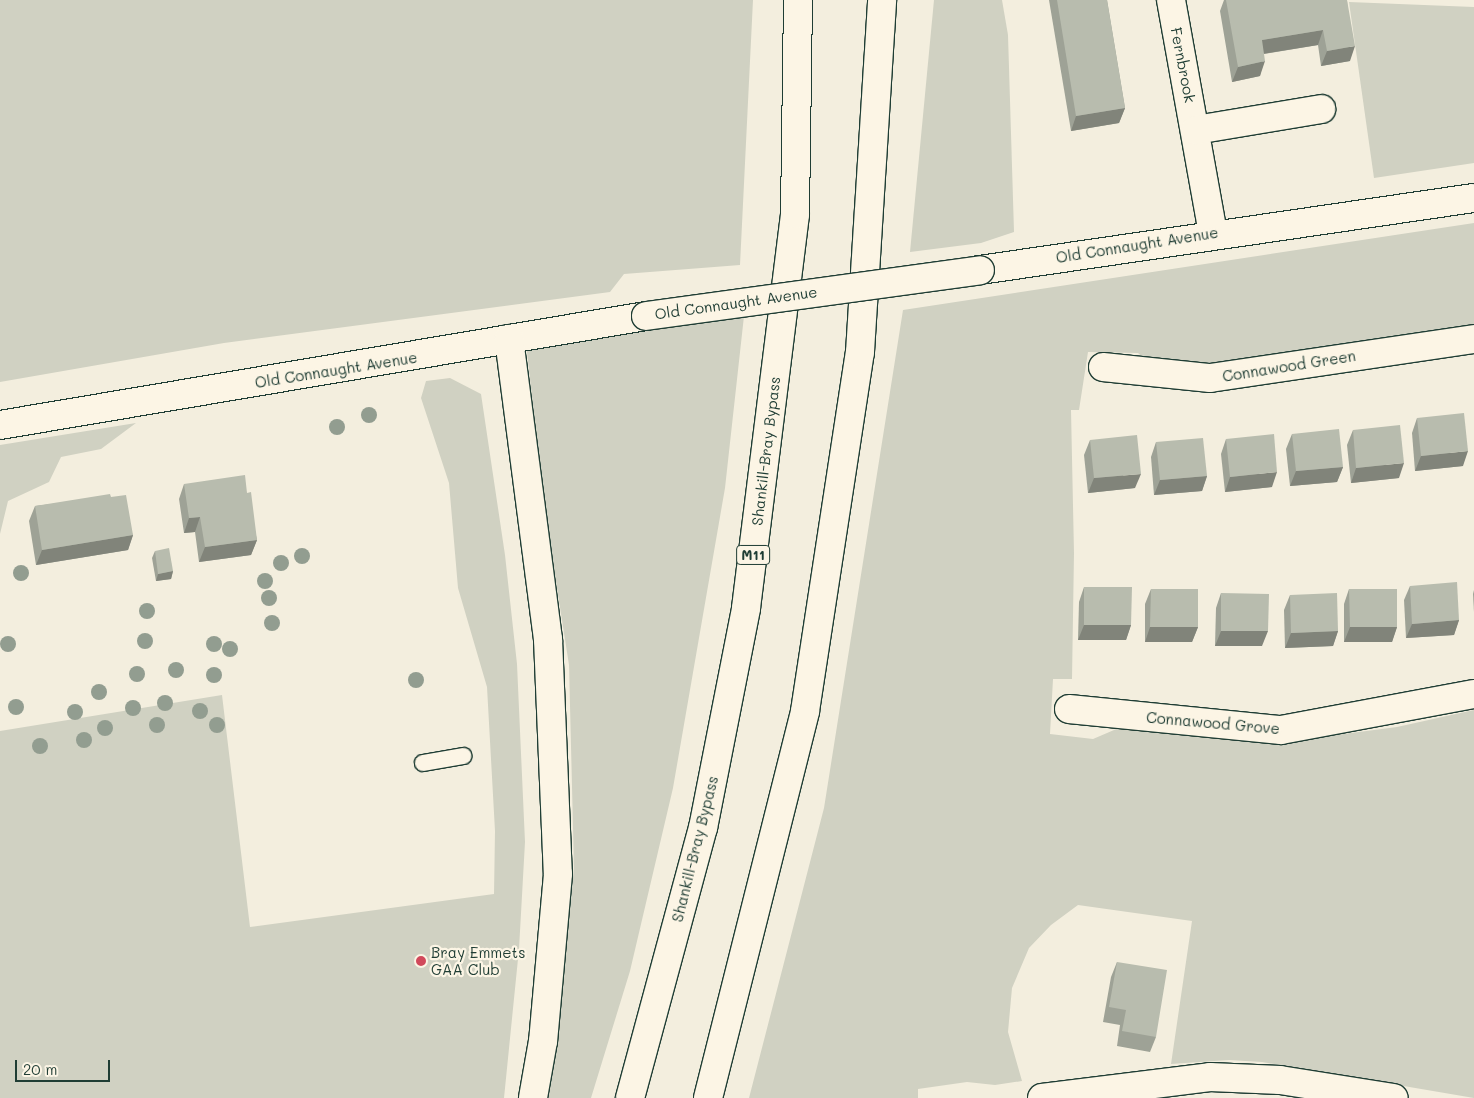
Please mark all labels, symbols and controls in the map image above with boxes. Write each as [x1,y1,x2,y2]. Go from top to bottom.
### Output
street label: Fernbrook [1167,26,1199,104]
street label: Old Connaught Avenue [1055,223,1219,267]
street label: Old Connaught Avenue [653,283,819,323]
street label: Connawood Green [1221,347,1357,385]
street label: Old Connaught Avenue [254,348,418,392]
street label: Shankill-Bray Bypass [748,375,784,527]
road number: M11 [736,544,770,566]
street label: Connawood Grove [1145,708,1281,738]
street label: Shankill-Bray Bypass [668,774,722,924]
place label: Bray Emmets GAA Club [431,943,525,978]
marker: Bray Emmets GAA Club [415,955,427,967]
scale bar [18,1050,112,1082]
text: 20 m [23,1059,57,1079]

